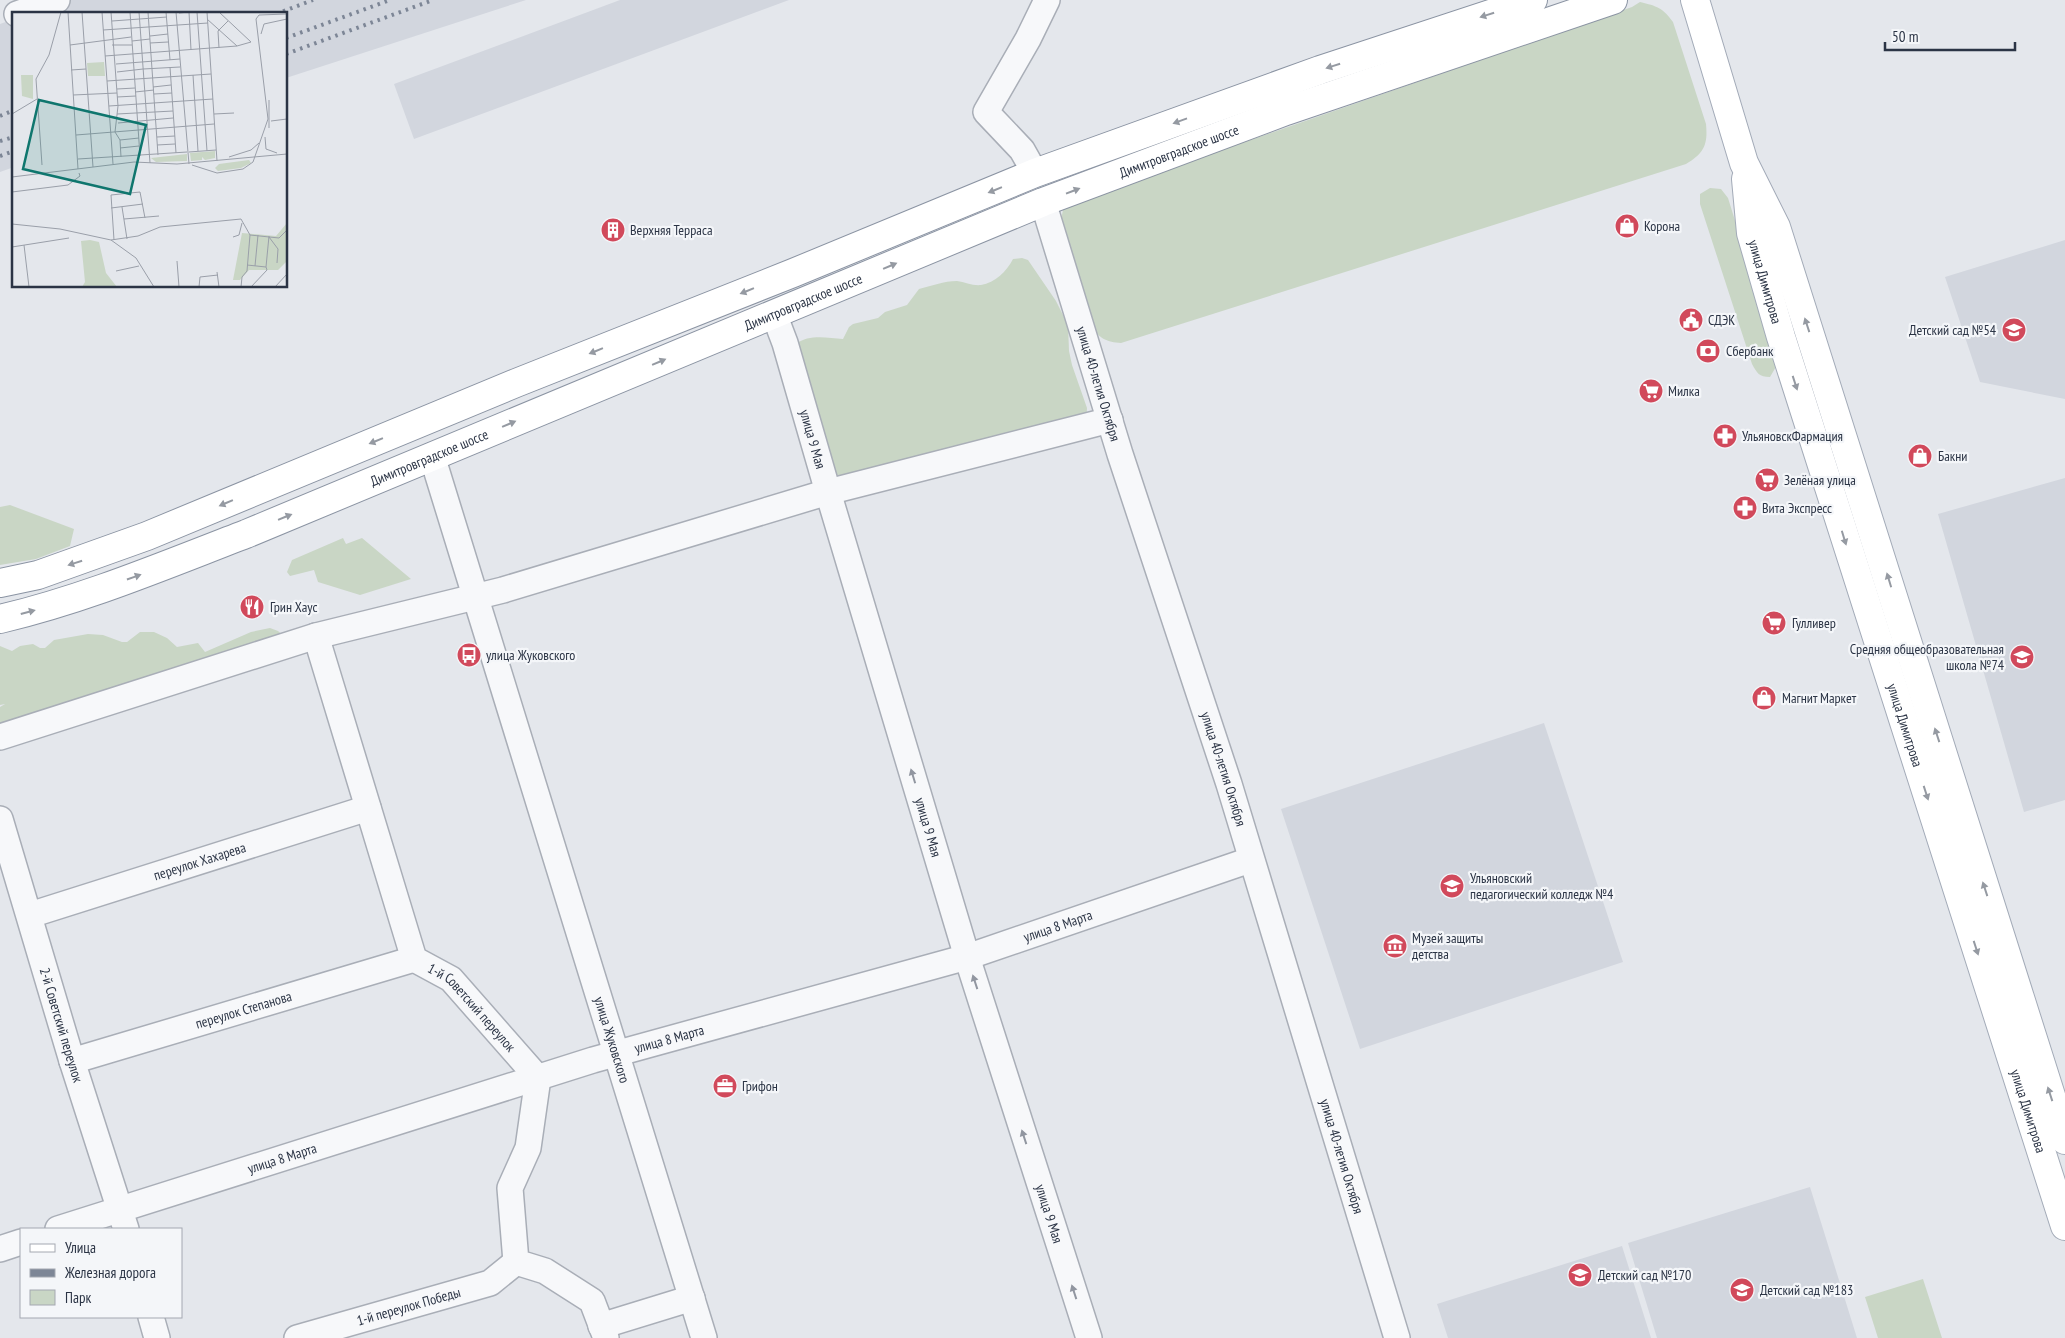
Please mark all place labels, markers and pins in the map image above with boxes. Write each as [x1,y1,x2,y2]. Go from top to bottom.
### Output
shop icon: Корона [1614,213,1640,239]
building icon: Верхняя Терраса [600,217,626,243]
place label: Корона [1644,217,1680,235]
place label: Верхняя Терраса [630,221,713,239]
public building icon: СДЭК [1678,307,1704,333]
place label: СДЭК [1708,311,1735,329]
school or university icon: Детский сад №54 [2001,317,2027,343]
place label: Детский сад №54 [1909,321,1997,339]
bank icon: Сбербанк [1695,338,1721,364]
place label: Сбербанк [1726,342,1774,360]
supermarket icon: Милка [1638,378,1664,404]
place label: Милка [1668,382,1700,400]
pharmacy icon: УльяновскФармация [1712,423,1738,449]
place label: УльяновскФармация [1742,427,1843,445]
shop icon: Бакни [1907,443,1933,469]
place label: Бакни [1938,447,1967,465]
supermarket icon: Зелёная улица [1754,467,1780,493]
place label: Зелёная улица [1784,471,1856,489]
pharmacy icon: Вита Экспресс [1732,495,1758,521]
place label: Вита Экспресс [1762,499,1832,517]
restaurant icon: Грин Хаус [239,594,265,620]
place label: Грин Хаус [270,598,318,616]
supermarket icon: Гулливер [1761,610,1787,636]
place label: Гулливер [1792,614,1836,632]
place label: Средняя общеобразовательная школа №74 [1850,640,2005,674]
bus stop icon: улица Жуковского [456,642,482,668]
school or university icon: Средняя общеобразовательная школа №74 [2009,644,2035,670]
place label: улица Жуковского [486,646,575,664]
shop icon: Магнит Маркет [1751,685,1777,711]
place label: Магнит Маркет [1782,689,1857,707]
place label: Ульяновский педагогический колледж №4 [1470,869,1614,903]
school or university icon: Ульяновский педагогический колледж №4 [1439,873,1465,899]
place label: Музей защиты детства [1412,929,1483,963]
museum icon: Музей защиты детства [1382,933,1408,959]
office icon: Грифон [712,1073,738,1099]
place label: Грифон [742,1077,778,1095]
school or university icon: Детский сад №170 [1567,1262,1593,1288]
place label: Детский сад №170 [1598,1266,1691,1284]
school or university icon: Детский сад №183 [1729,1277,1755,1303]
place label: Детский сад №183 [1760,1281,1853,1299]

